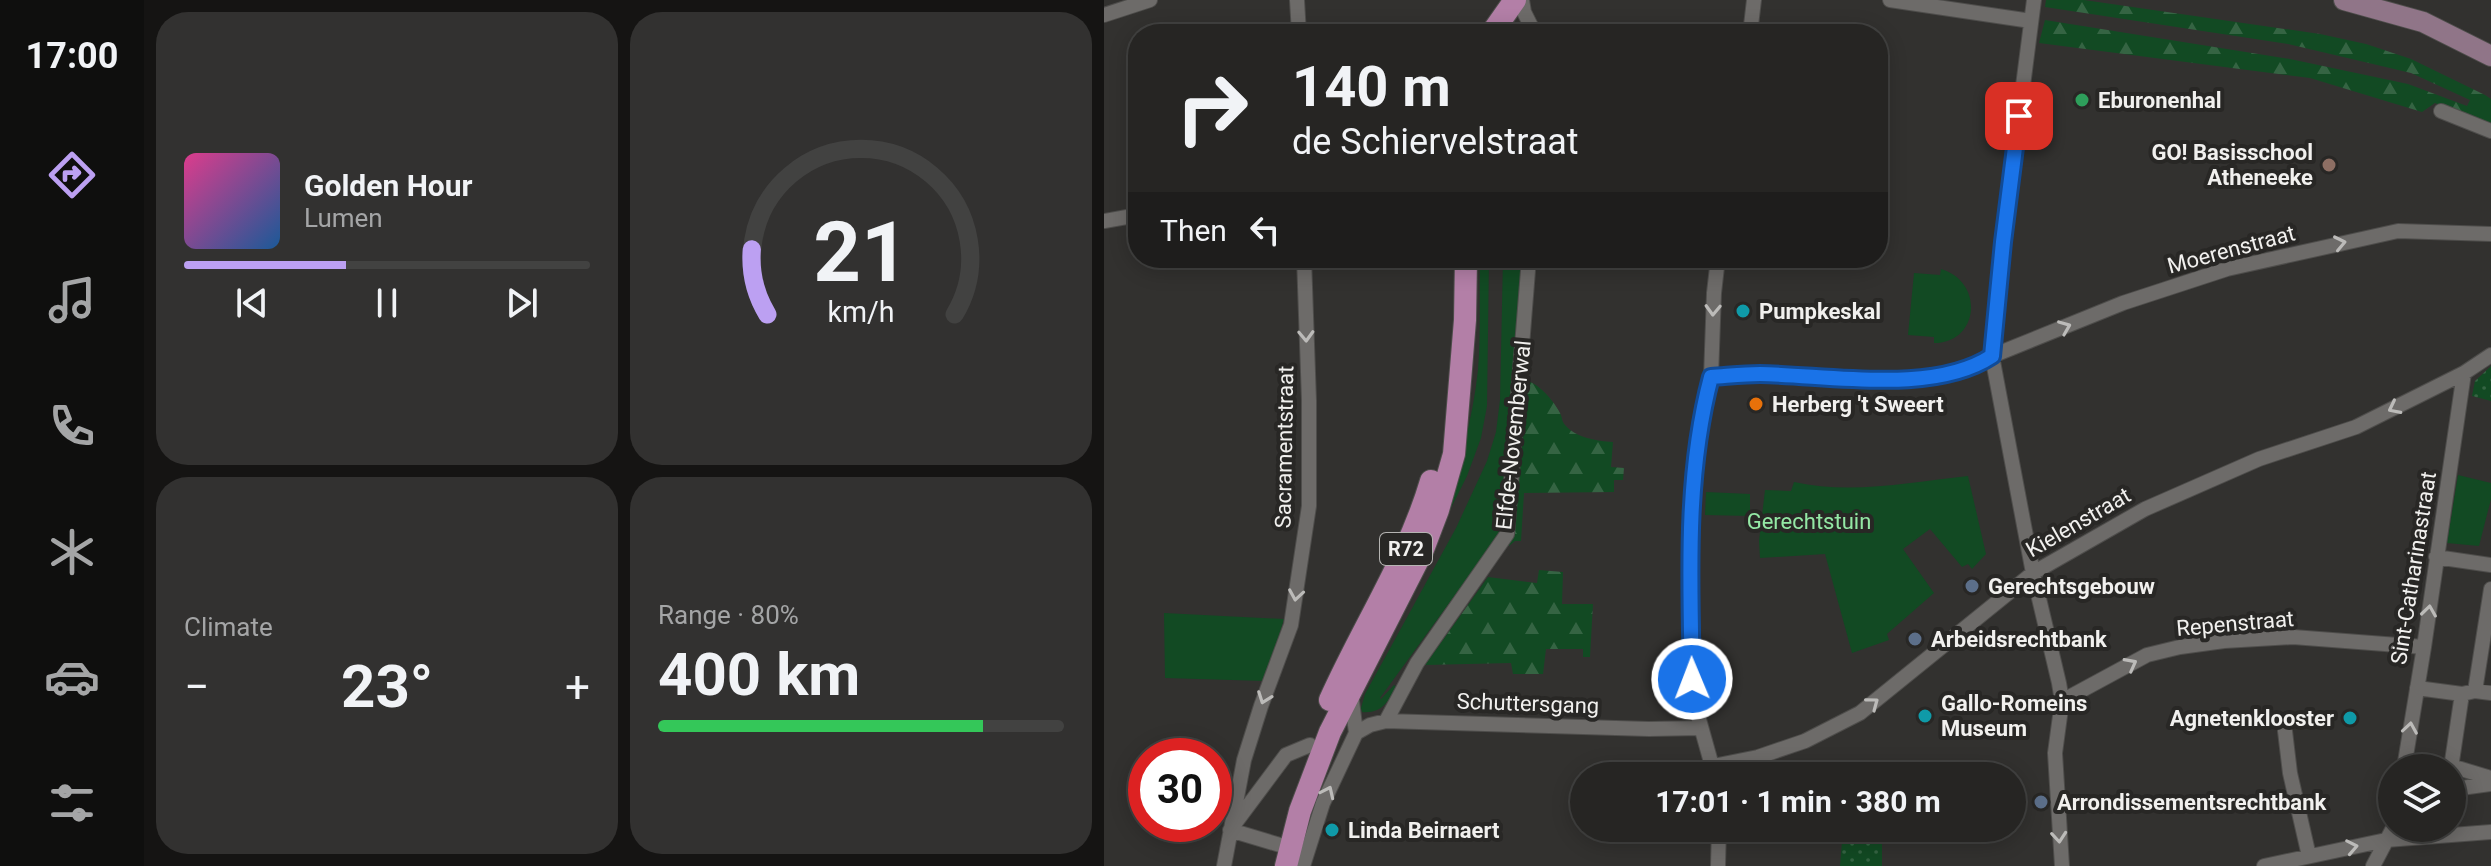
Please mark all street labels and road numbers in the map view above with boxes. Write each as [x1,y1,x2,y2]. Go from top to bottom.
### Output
street label: Moerenstraat [2165,220,2298,279]
street label: Elfde-Novemberwal [1491,339,1536,531]
street label: Sacramentstraat [1271,366,1298,528]
street label: Sint-Catharinastraat [2386,470,2441,666]
street label: Kielenstraat [2021,482,2135,562]
road number: R72 [1380,533,1432,565]
street label: Repenstraat [2175,606,2295,641]
street label: Schuttersgang [1456,689,1600,718]

